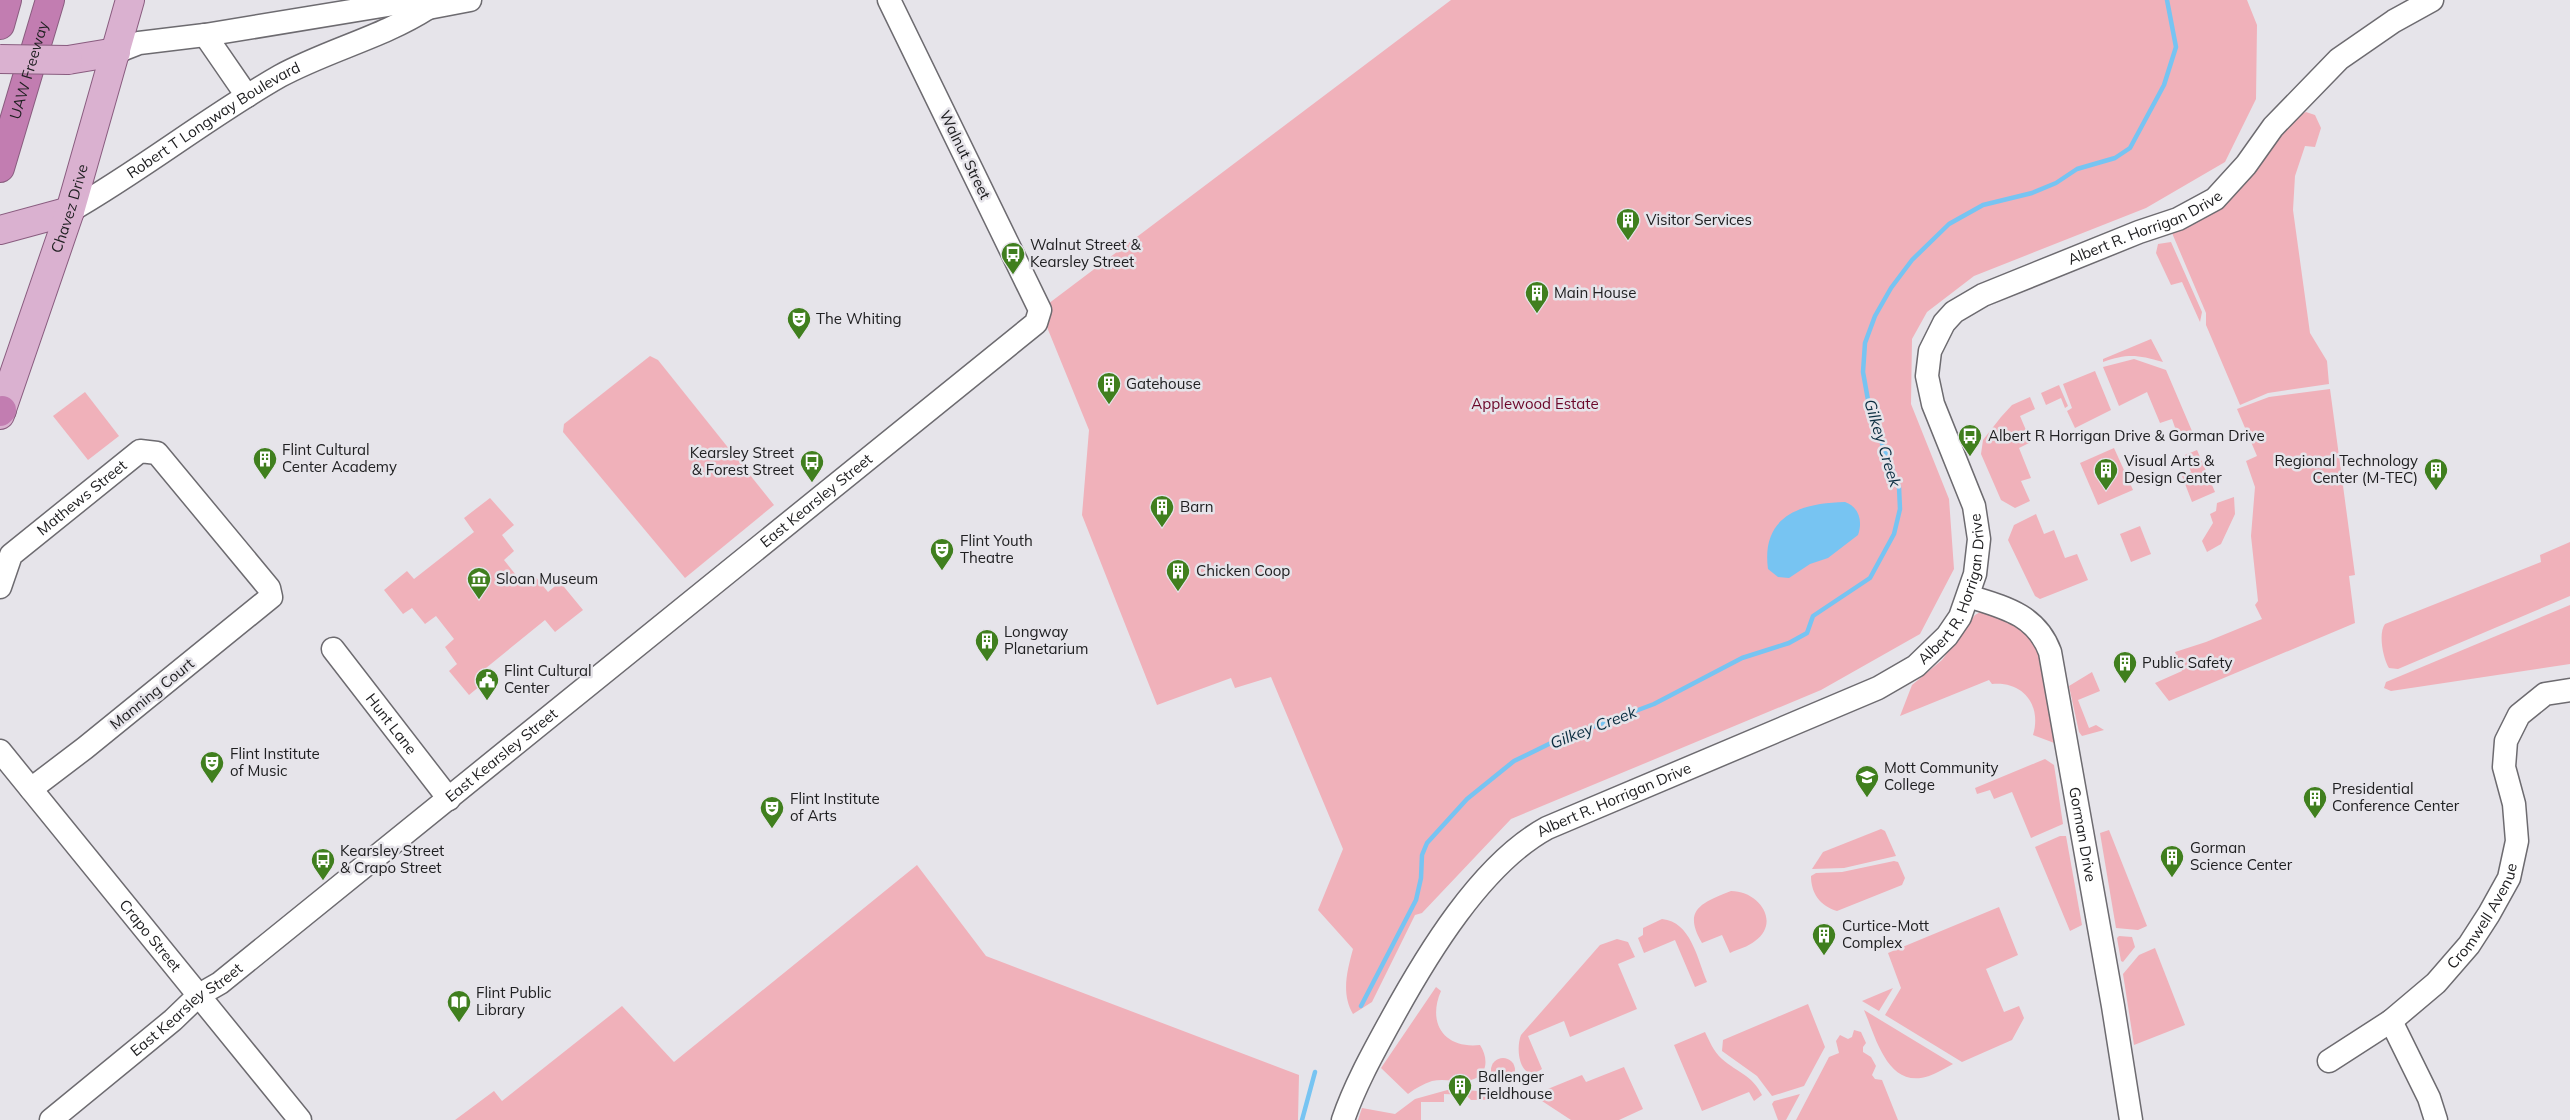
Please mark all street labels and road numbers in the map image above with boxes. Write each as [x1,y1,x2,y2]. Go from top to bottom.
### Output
street label: UAW Freeway [5,19,52,121]
street label: Robert T Longway Boulevard [123,57,303,182]
street label: Walnut Street [936,107,995,202]
street label: Chavez Drive [46,162,92,255]
street label: Albert R. Horrigan Drive [2065,187,2226,269]
street label: East Kearsley Street [756,449,876,551]
street label: Mathews Street [33,456,130,539]
street label: Albert R. Horrigan Drive [1913,512,1988,668]
street label: Manning Court [106,654,198,733]
street label: Hunt Lane [362,689,421,758]
street label: East Kearsley Street [441,704,561,806]
street label: Albert R. Horrigan Drive [1533,758,1694,841]
street label: Gorman Drive [2065,785,2101,883]
street label: Cromwell Avenue [2442,861,2521,973]
street label: Crapo Street [115,895,186,975]
street label: East Kearsley Street [126,959,246,1060]

